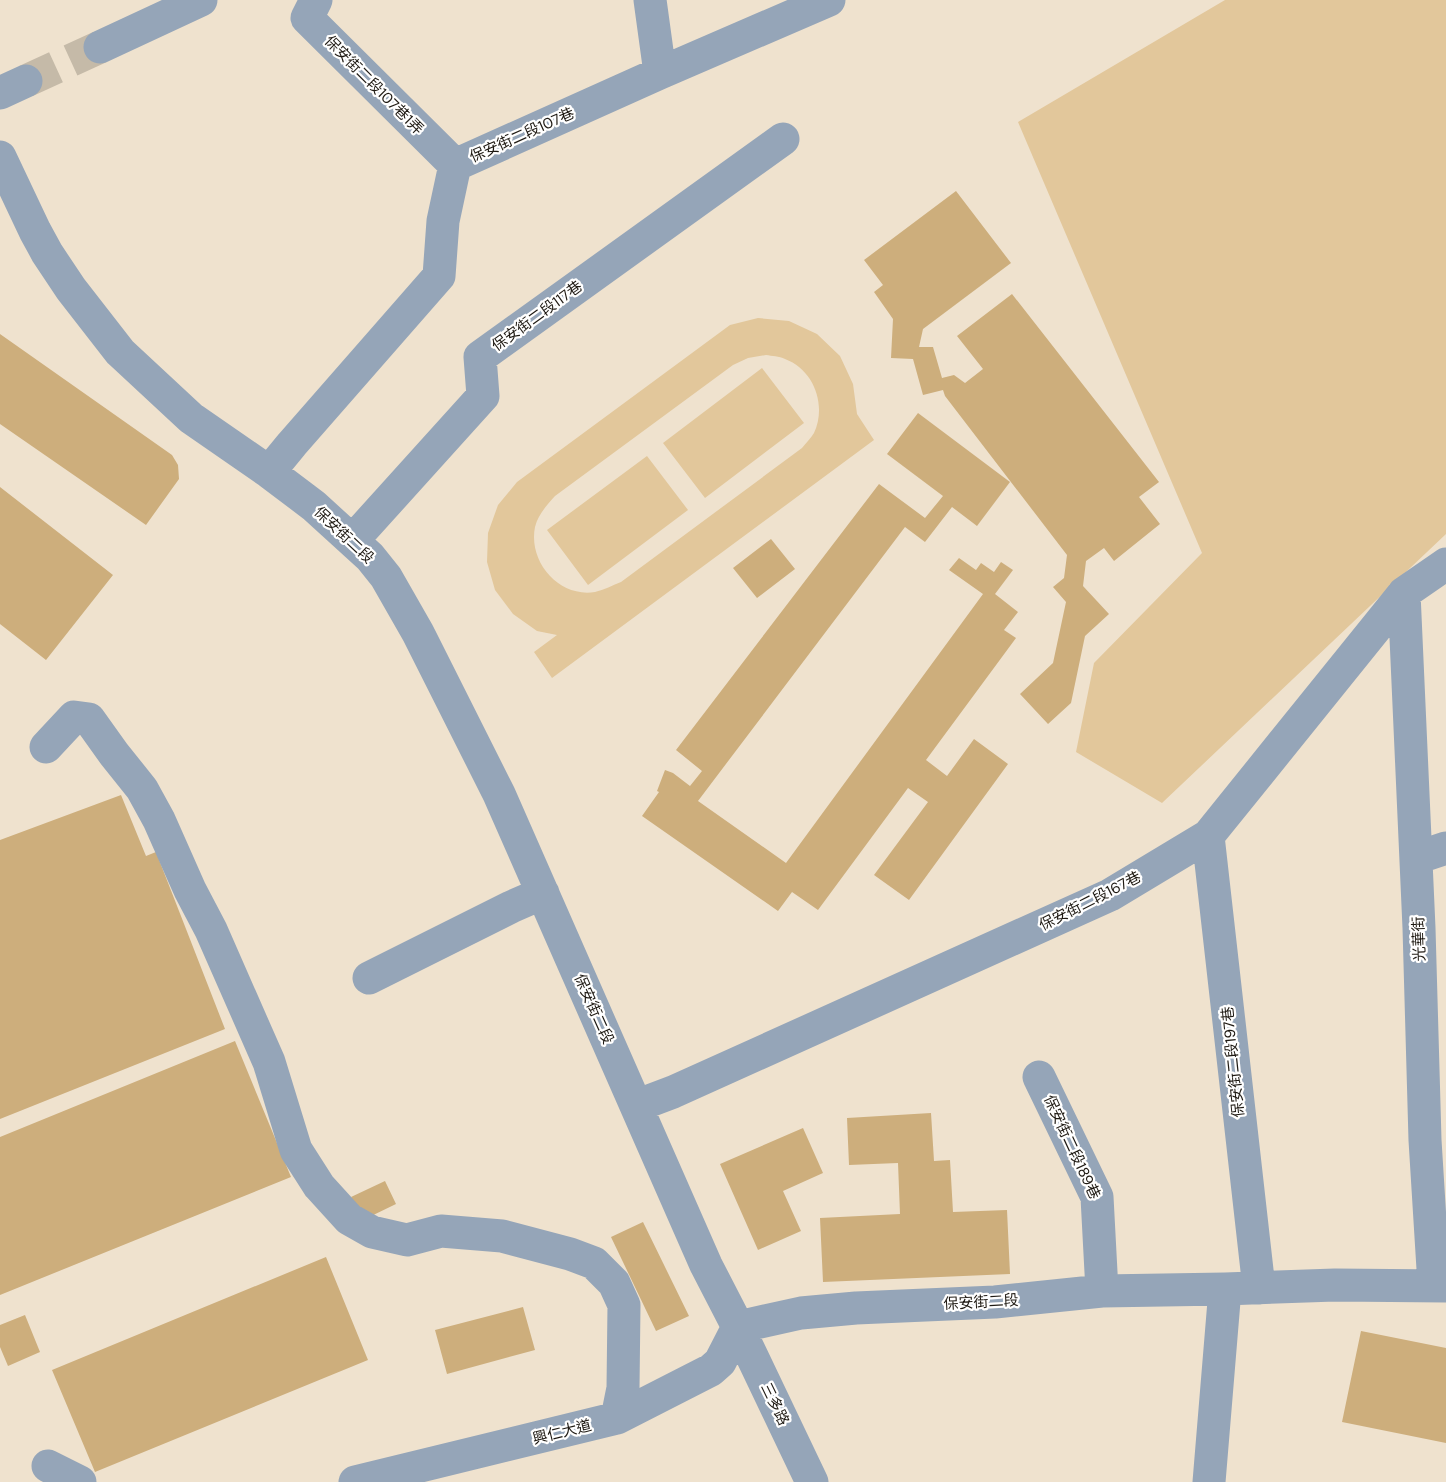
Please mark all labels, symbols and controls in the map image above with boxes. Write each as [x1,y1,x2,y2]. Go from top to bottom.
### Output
street label: 保安街二段107巷1弄 [320,31,428,139]
street label: 保安街二段107巷 [466,103,578,167]
street label: 保安街二段117巷 [488,276,586,356]
street label: 保安街二段 [310,502,378,568]
street label: 保安街二段167巷 [1036,867,1144,935]
street label: 光華街 [1408,916,1430,962]
street label: 保安街二段 [570,971,618,1047]
street label: 保安街二段197巷 [1217,1005,1249,1119]
street label: 保安街二段189巷 [1039,1092,1105,1202]
street label: 保安街二段 [943,1290,1019,1314]
street label: 三多路 [756,1379,794,1429]
street label: 興仁大道 [530,1415,594,1449]

